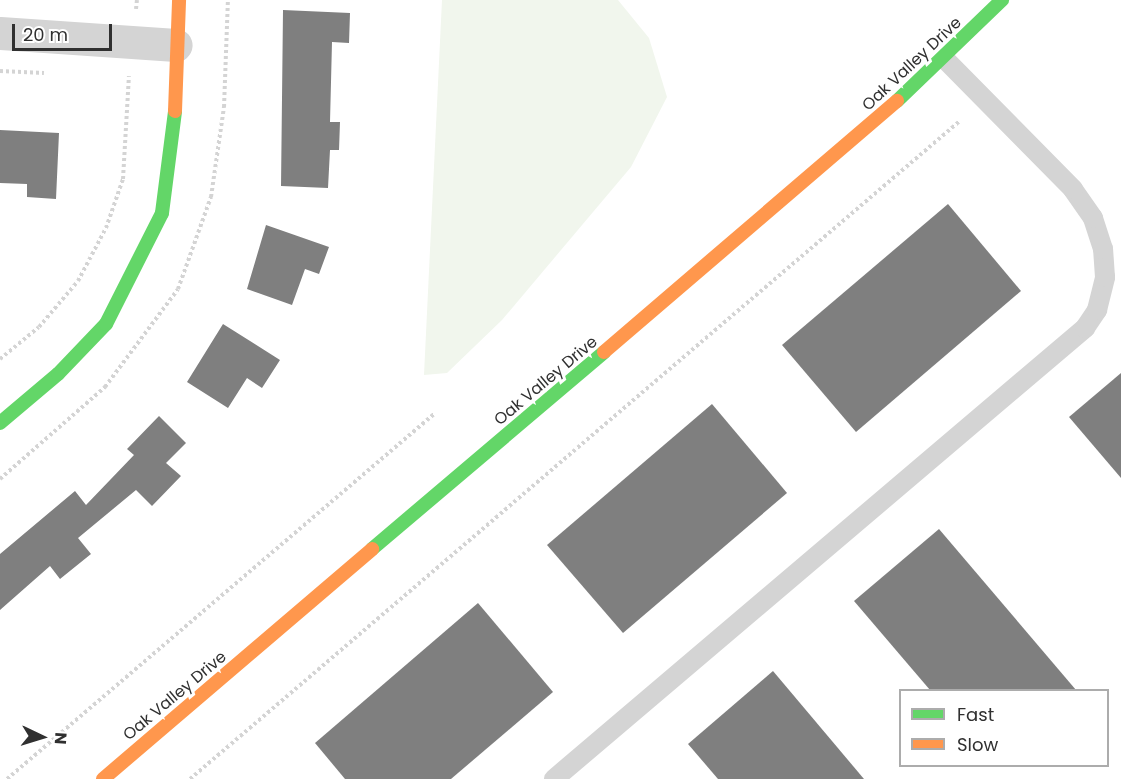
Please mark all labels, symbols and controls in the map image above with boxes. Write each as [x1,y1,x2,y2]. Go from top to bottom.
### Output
scale bar [15,12,116,50]
street label: Oak Valley Drive [858,13,966,115]
text: 20 m [23,22,68,47]
street label: Oak Valley Drive [491,332,601,430]
street label: Oak Valley Drive [120,647,230,745]
legend [899,689,1109,767]
text: Fast [957,702,994,727]
north arrow [12,707,72,767]
text: N [49,731,72,745]
text: Slow [957,732,998,757]

